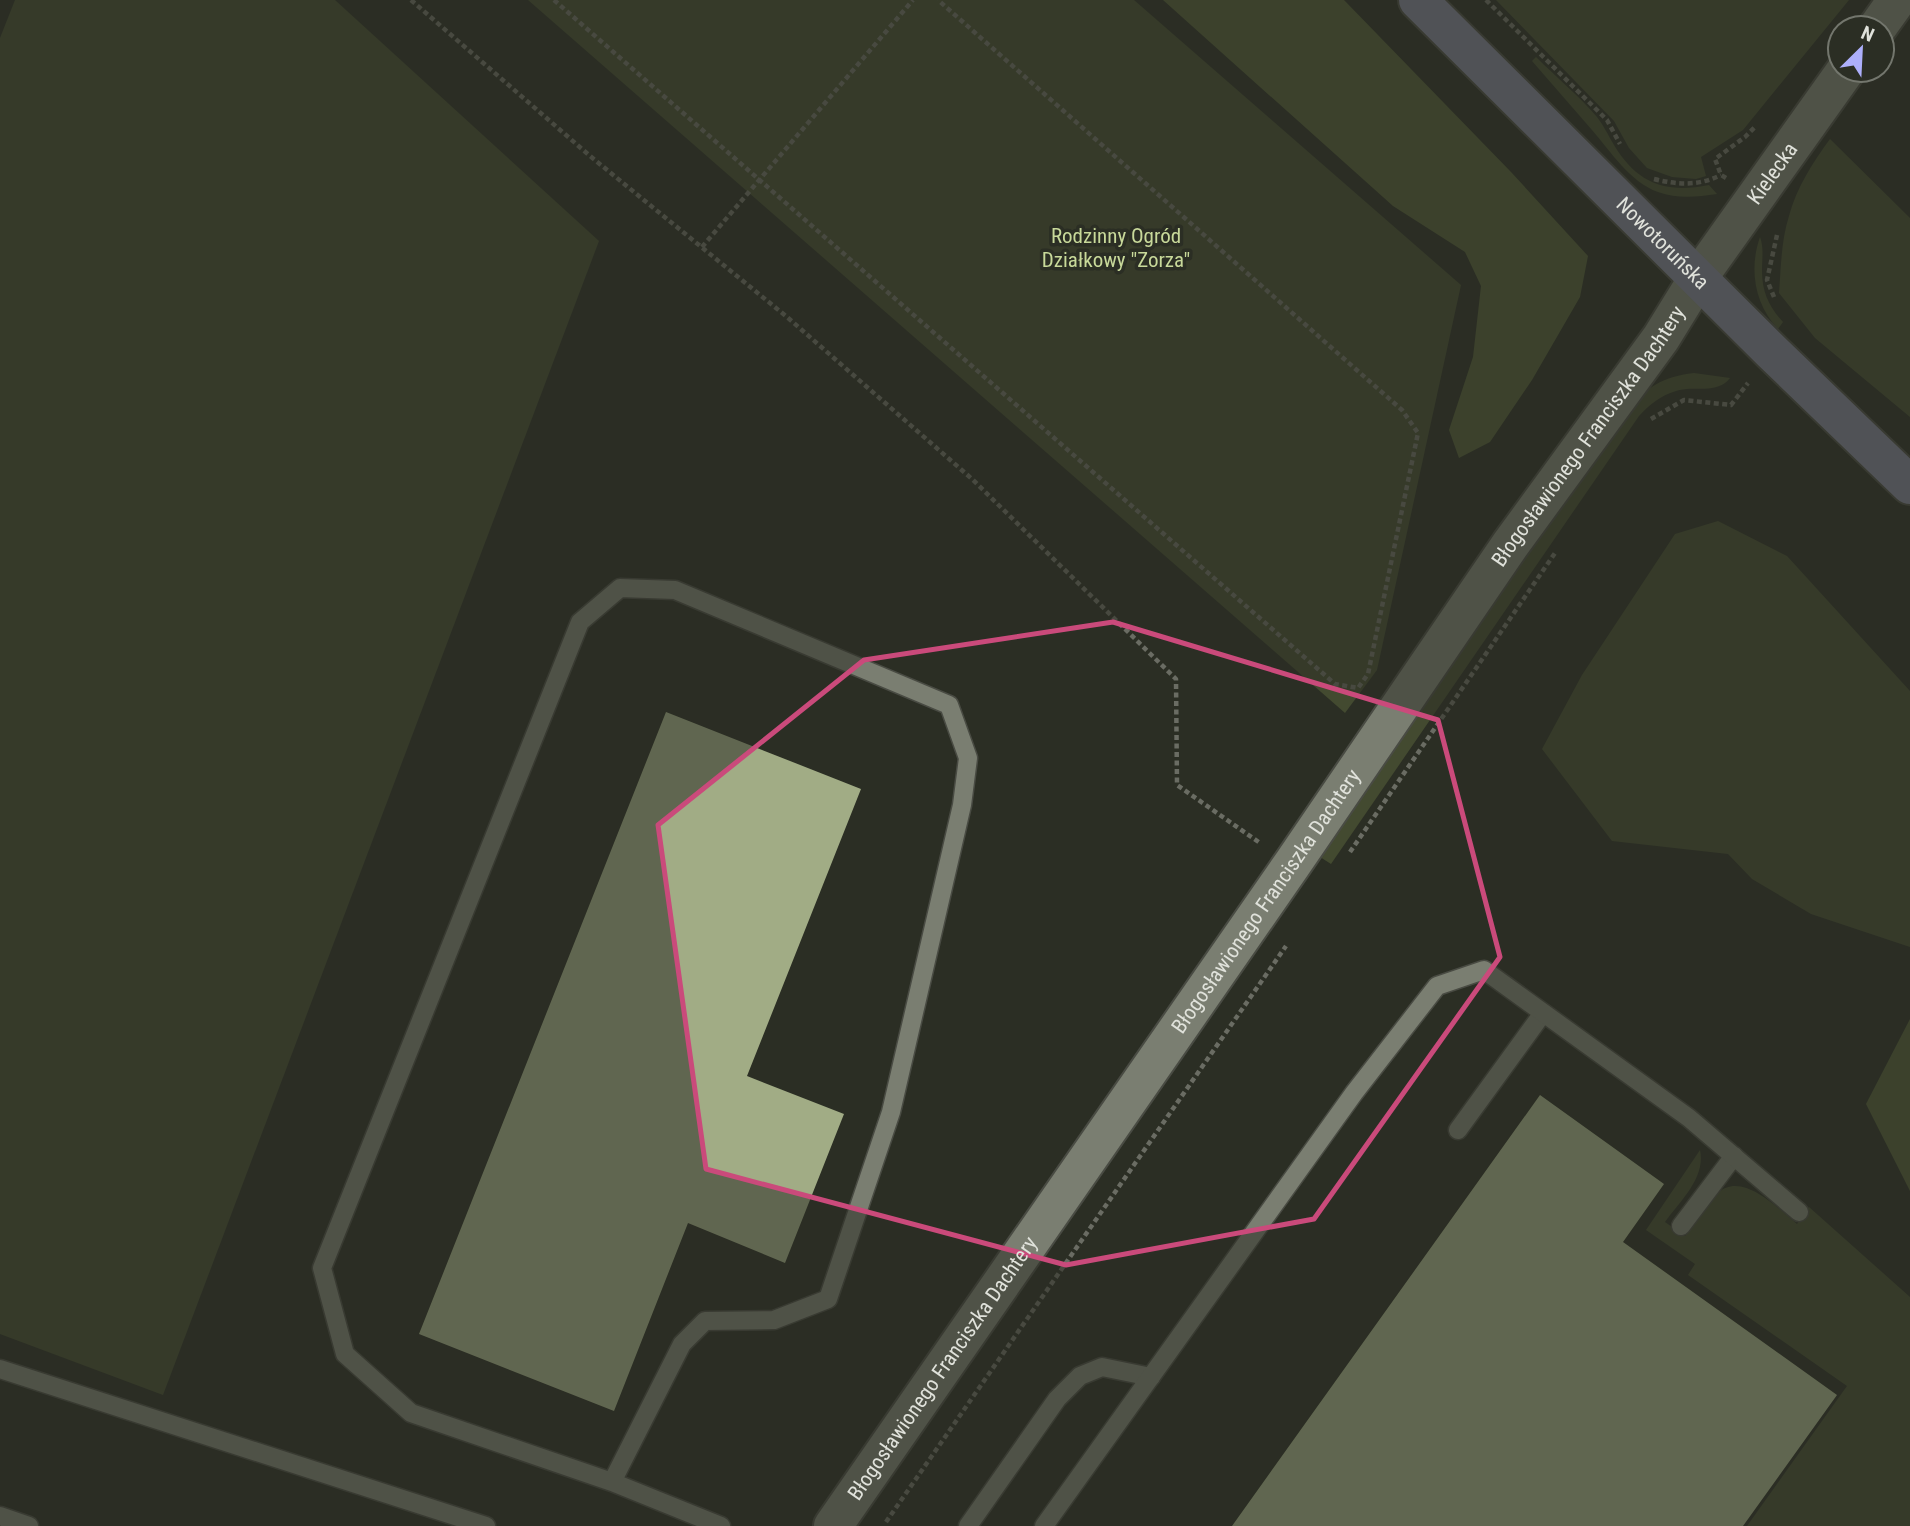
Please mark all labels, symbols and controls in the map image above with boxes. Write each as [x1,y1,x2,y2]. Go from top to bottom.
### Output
north arrow [1826,14,1896,84]
text: N [1858,21,1878,47]
street label: Kielecka [1742,138,1802,209]
street label: Nowotoruńska [1612,192,1714,294]
park label: Rodzinny Ogród Działkowy "Zorza" [1042,224,1190,272]
street label: Błogosławionego Franciszka Dachtery [1487,301,1690,571]
street label: Błogosławionego Franciszka Dachtery [1167,765,1365,1038]
street label: Błogosławionego Franciszka Dachtery [843,1232,1042,1504]

